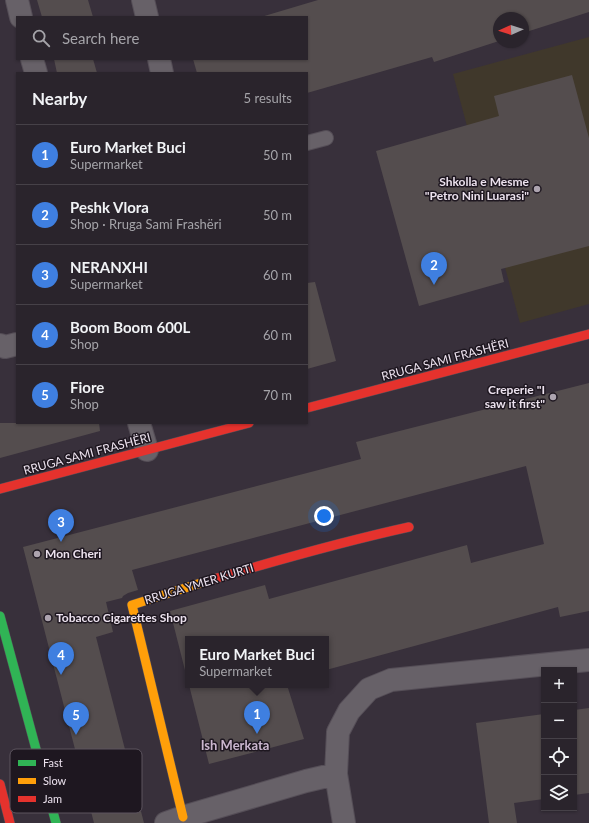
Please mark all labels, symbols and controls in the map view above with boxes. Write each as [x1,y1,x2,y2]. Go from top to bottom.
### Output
north arrow [493,12,529,48]
search box [16,16,308,60]
icon: search [30,27,52,49]
text: Search here [62,29,139,47]
text: Nearby [32,88,87,109]
text: 5 results [244,90,292,106]
text: Euro Market Buci [70,138,186,156]
text: 1 [41,147,49,163]
text: 50 m [263,147,292,163]
text: Supermarket [70,156,143,172]
place label: Shkolla e Mesme "Petro Nini Luarasi" [425,174,530,203]
marker: Shkolla e Mesme "Petro Nini Luarasi" [532,184,542,194]
text: Peshk Vlora [70,198,149,216]
text: 2 [41,207,49,223]
text: 50 m [263,207,292,223]
text: Shop · Rruga Sami Frashëri [70,216,222,232]
pin: 2 [421,252,447,285]
text: NERANXHI [70,258,148,276]
text: 3 [41,267,49,283]
text: 60 m [263,267,292,283]
text: Supermarket [70,276,143,292]
text: Boom Boom 600L [70,318,190,336]
text: 4 [41,327,49,343]
text: 60 m [263,327,292,343]
street label: RRUGA SAMI FRASHËRI [380,335,510,384]
text: Shop [70,336,99,352]
text: Fiore [70,378,104,396]
place label: Creperie "I saw it first" [485,382,545,411]
text: 5 [41,387,49,403]
text: 70 m [263,387,292,403]
marker: Creperie "I saw it first" [548,392,558,402]
text: Shop [70,396,99,412]
street label: RRUGA SAMI FRASHËRI [22,429,152,478]
your location [314,506,334,526]
pin: 3 [48,509,74,542]
place label: Mon Cheri [45,546,101,561]
marker: Mon Cheri [32,549,42,559]
street label: RRUGA YMER KURTI [142,560,255,607]
place label: Tobacco Cigarettes Shop [56,610,187,625]
marker: Tobacco Cigarettes Shop [43,613,53,623]
popup [185,636,329,688]
pin: 4 [48,642,74,675]
text: Euro Market Buci [199,645,315,663]
text: Supermarket [199,663,272,679]
map controls [541,667,577,811]
button: + [541,667,577,703]
pin: 1 [244,701,270,734]
pin: 5 [63,702,89,735]
button: − [541,703,577,739]
district label: Ish Merkata [201,737,269,753]
button: locate [541,739,577,775]
legend [10,749,142,813]
text: Fast [43,756,63,769]
text: Slow [43,774,67,787]
button: layers [541,775,577,811]
text: Jam [43,792,62,805]

